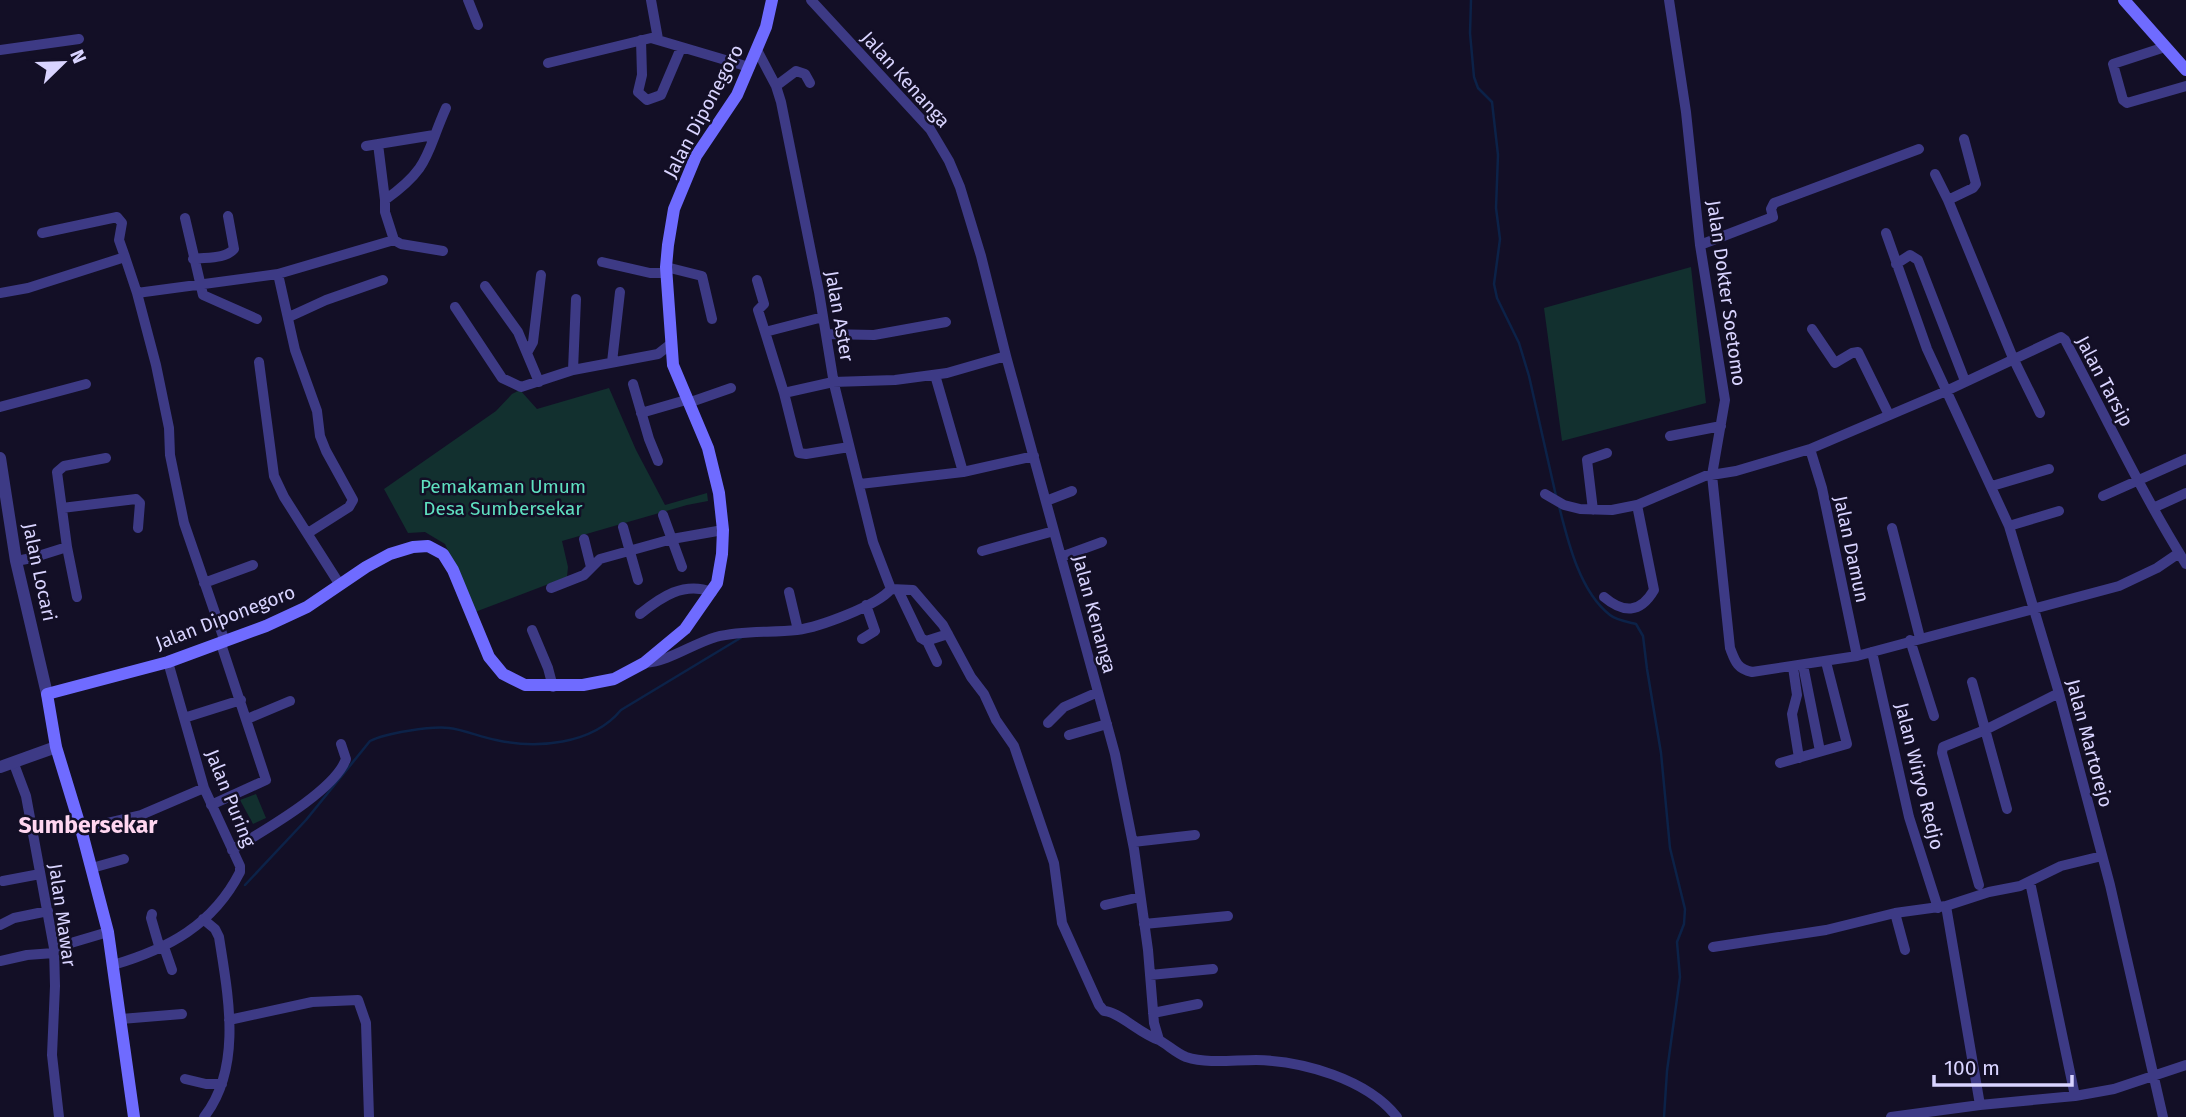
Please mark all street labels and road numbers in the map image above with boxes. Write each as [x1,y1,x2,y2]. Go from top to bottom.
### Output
street label: Jalan Kenanga [856,26,955,132]
street label: Jalan Diponegoro [659,41,748,182]
street label: Jalan Dokter Soetomo [1702,199,1751,387]
street label: Jalan Aster [820,269,859,364]
street label: Jalan Tarsip [2071,332,2138,431]
street label: Jalan Damun [1829,494,1874,605]
street label: Jalan Locari [18,521,61,623]
street label: Jalan Kenanga [1068,552,1121,676]
street label: Jalan Diponegoro [152,580,298,655]
street label: Jalan Martorejo [2061,677,2118,810]
street label: Jalan Wiryo Redjo [1890,700,1949,852]
street label: Jalan Puring [201,746,261,850]
street label: Jalan Mawar [44,862,81,969]

